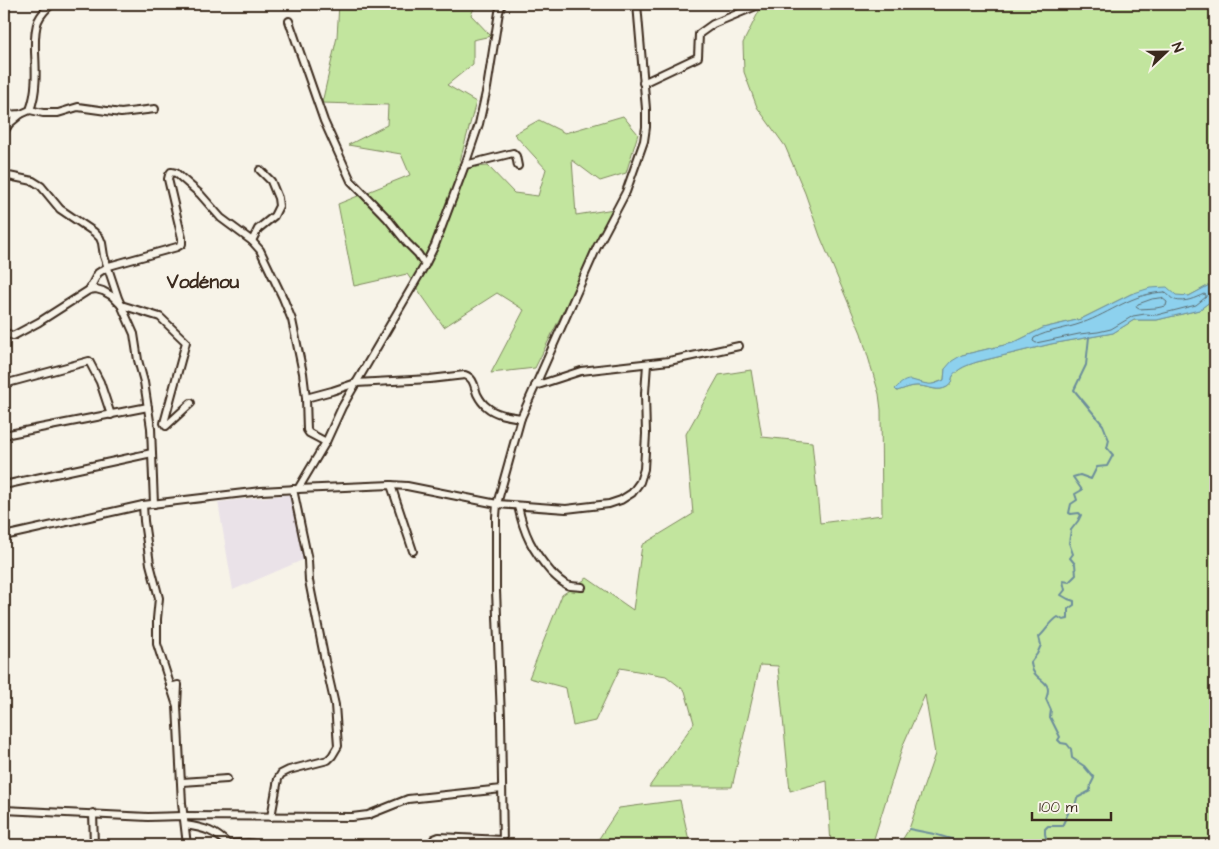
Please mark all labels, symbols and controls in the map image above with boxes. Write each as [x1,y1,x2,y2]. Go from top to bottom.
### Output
north arrow [1142,28,1192,78]
text: N [1166,40,1188,56]
district label: Vodénou [166,269,240,296]
scale bar [1032,789,1110,821]
text: 100 m [1039,797,1078,818]

